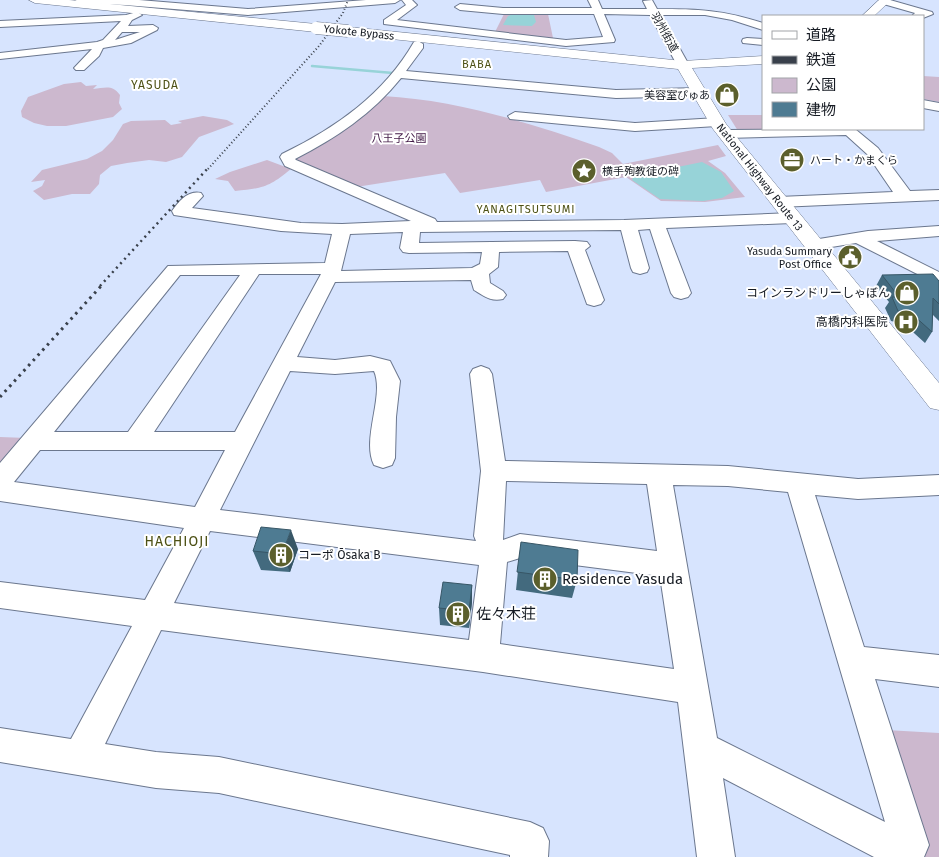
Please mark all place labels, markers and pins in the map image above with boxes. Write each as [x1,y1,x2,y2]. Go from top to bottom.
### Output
shop icon: 美容室ぴゅあ [714,82,740,108]
place label: 美容室ぴゅあ [644,89,710,102]
office icon: ハート・かまくら [779,147,805,173]
place label: ハート・かまくら [810,154,898,167]
place icon: 横手殉教徒の碑 [571,158,597,184]
place label: 横手殉教徒の碑 [602,165,679,178]
public building icon: Yasuda Summary Post Office [837,244,863,270]
place label: Yasuda Summary Post Office [747,245,833,271]
shop icon: コインランドリーしゃぼん [894,280,920,306]
place label: コインランドリーしゃぼん [746,286,890,300]
hospital icon: 高橋内科医院 [893,309,919,335]
place label: 高橋内科医院 [816,315,888,329]
building icon: コーポ Ōsaka B [268,542,294,568]
place label: コーポ Ōsaka B [298,548,380,562]
building icon: Residence Yasuda [532,566,558,592]
place label: Residence Yasuda [562,570,683,588]
building icon: 佐々木荘 [445,601,471,627]
place label: 佐々木荘 [476,605,536,623]

